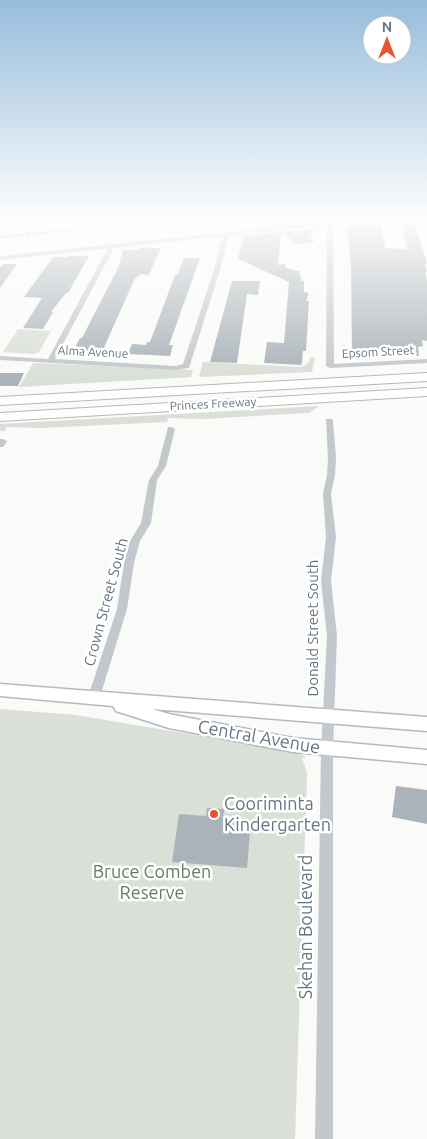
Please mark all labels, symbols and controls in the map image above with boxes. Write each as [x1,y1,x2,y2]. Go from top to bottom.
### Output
north arrow [362,15,412,65]
text: N [382,19,392,35]
street label: Alma Avenue [57,343,129,360]
street label: Epsom Street [341,343,415,360]
street label: Princes Freeway [169,395,257,412]
street label: Crown Street South [80,536,131,668]
street label: Donald Street South [304,560,321,696]
street label: Central Avenue [196,715,322,757]
place label: Cooriminta Kindergarten [224,793,331,834]
marker: Cooriminta Kindergarten [208,808,220,820]
street label: Skehan Boulevard [295,855,315,999]
park label: Bruce Comben Reserve [93,861,211,902]

